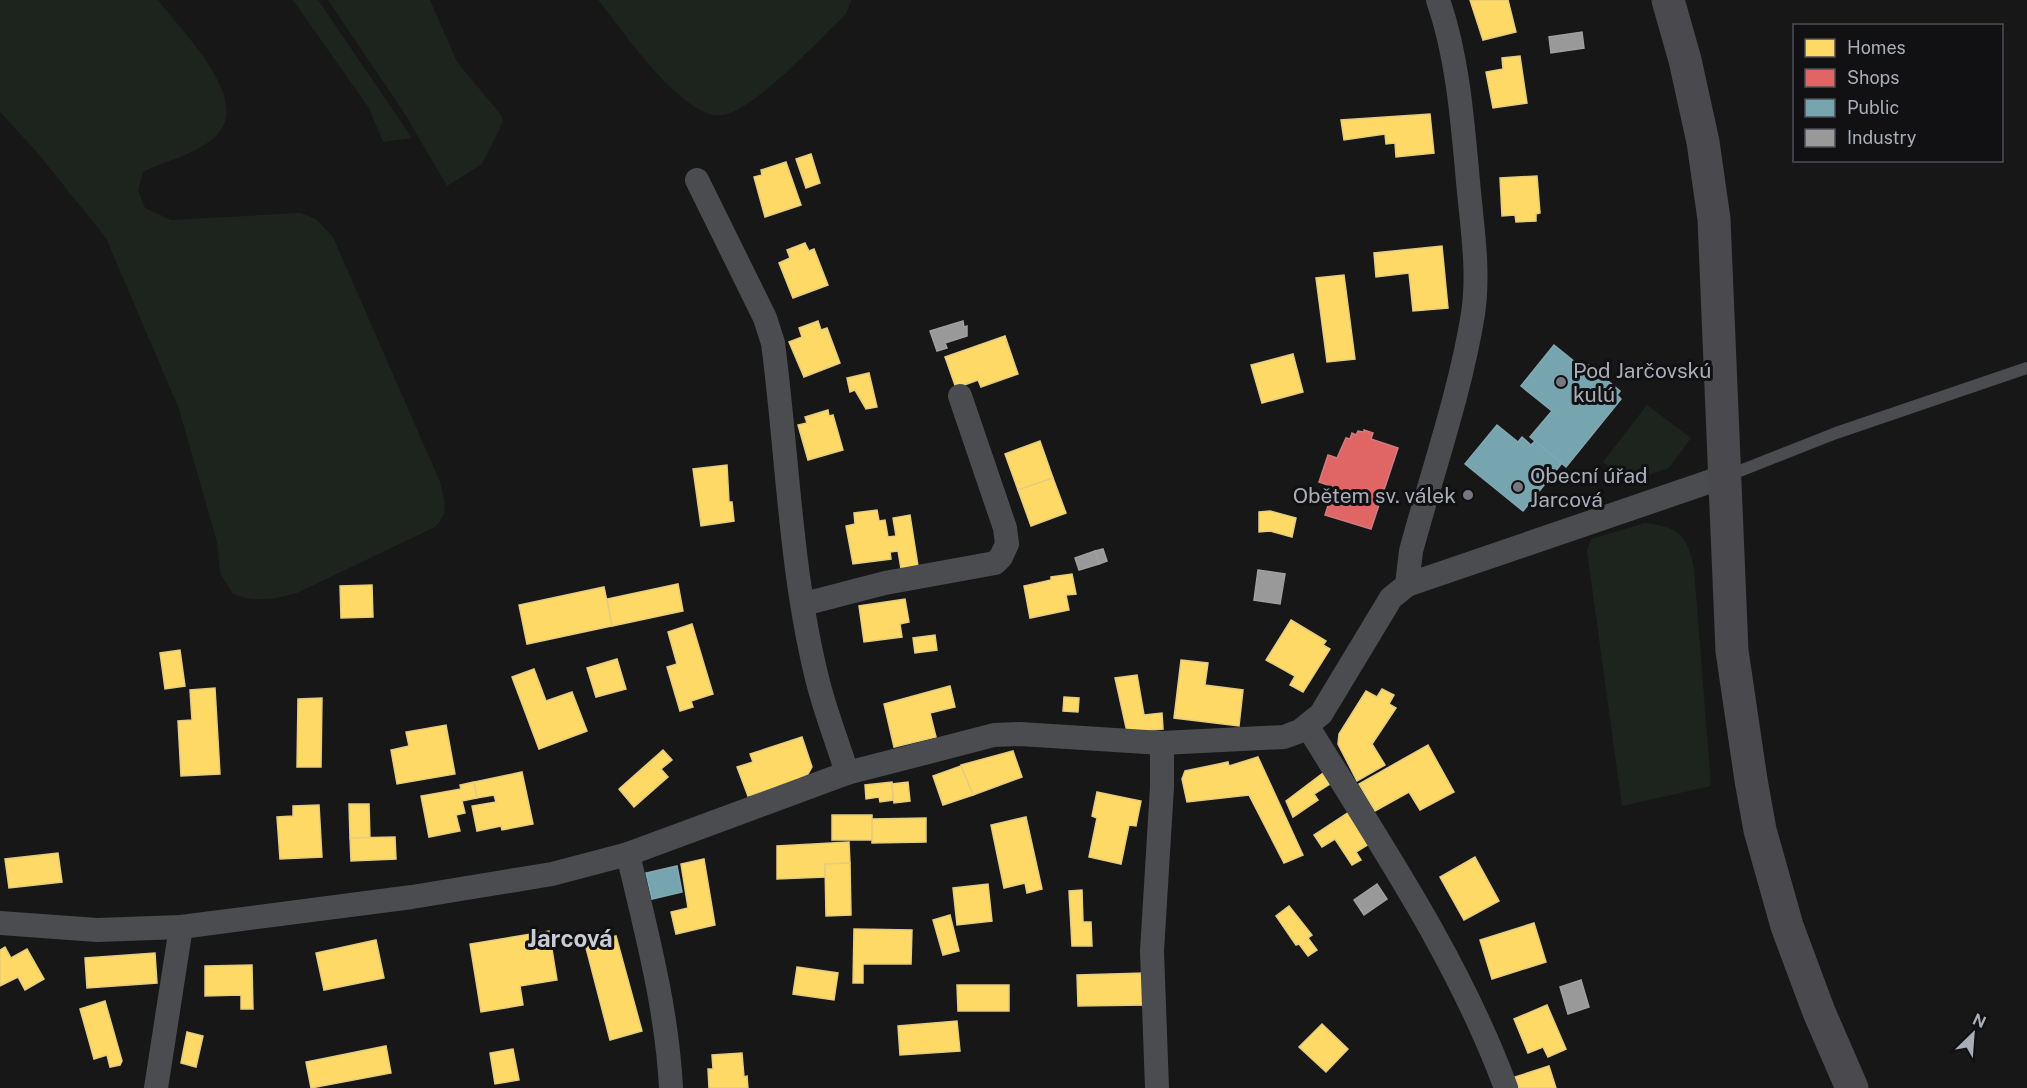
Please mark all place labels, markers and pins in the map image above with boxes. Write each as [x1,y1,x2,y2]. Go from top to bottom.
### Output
place label: Pod Jarčovskú kulú [1573,358,1711,407]
marker: Pod Jarčovskú kulú [1554,375,1568,389]
place label: Obecní úřad Jarcová [1530,463,1648,512]
marker: Obecní úřad Jarcová [1511,480,1525,494]
place label: Obětem sv. válek [1293,483,1456,508]
marker: Obětem sv. válek [1461,488,1475,502]

